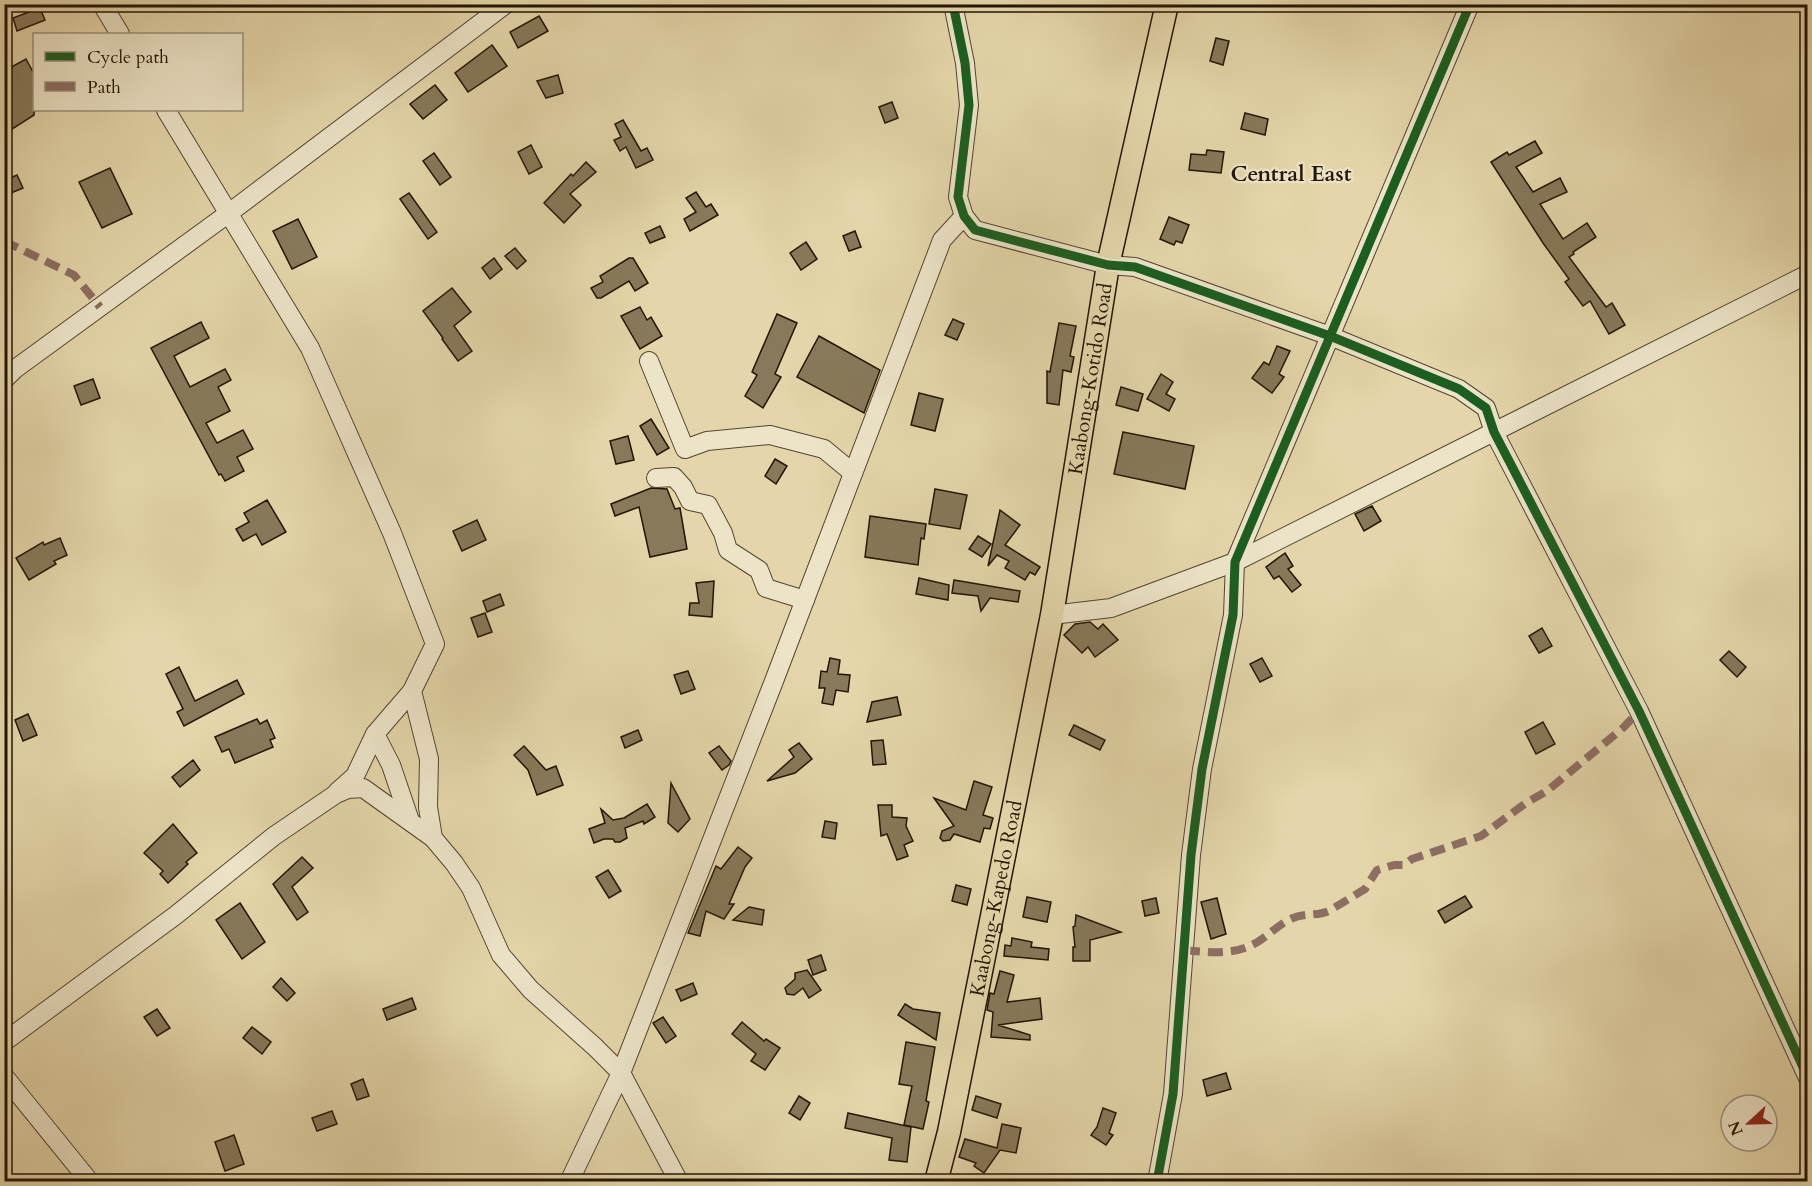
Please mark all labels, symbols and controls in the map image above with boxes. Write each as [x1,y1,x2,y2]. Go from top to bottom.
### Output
legend [33,33,243,111]
text: Cycle path [87,45,169,70]
text: Path [87,75,121,100]
district label: Central East [1231,159,1352,189]
street label: Kaabong-Kotido Road [1061,281,1118,477]
street label: Kaabong-Kapedo Road [963,798,1028,999]
north arrow [1719,1093,1779,1153]
text: N [1723,1118,1749,1139]

